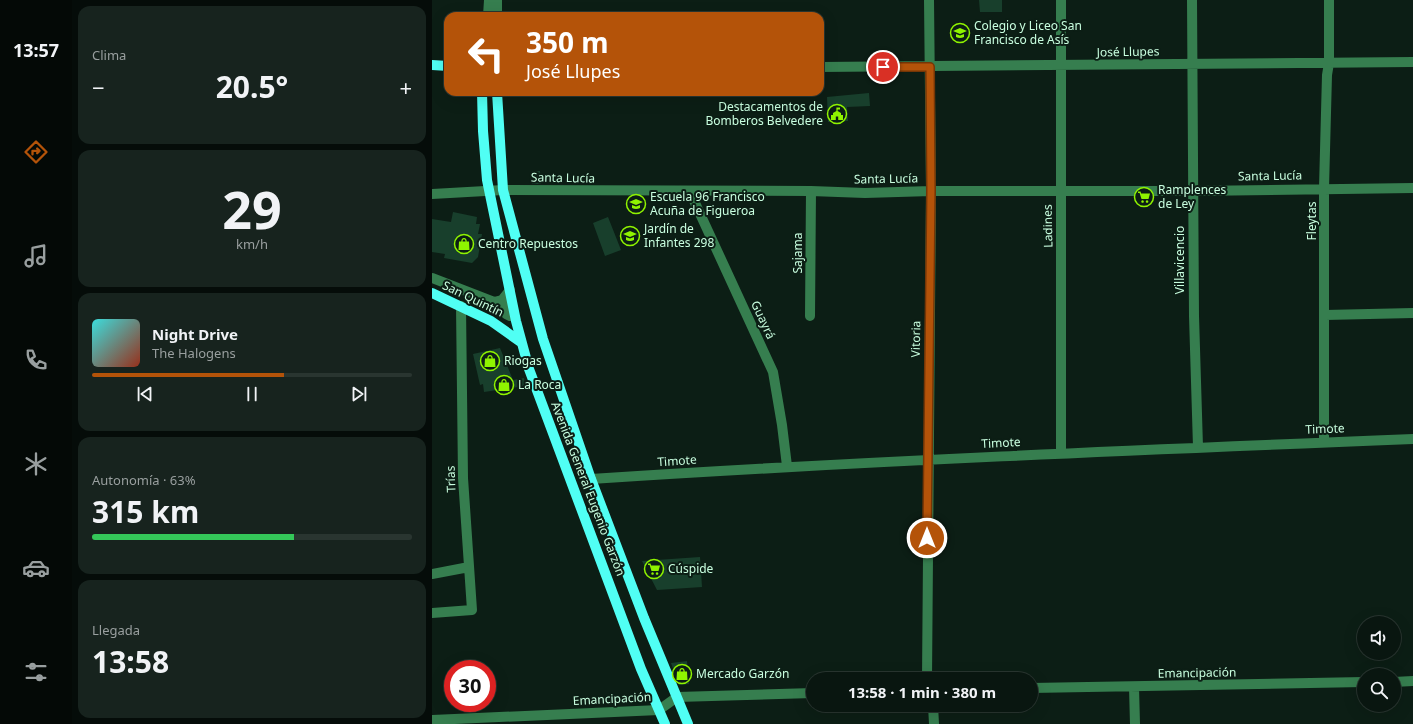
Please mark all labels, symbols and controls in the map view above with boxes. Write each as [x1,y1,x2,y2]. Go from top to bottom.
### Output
place label: Colegio y Liceo San Francisco de Asís [974,17,1082,48]
school or university icon: Colegio y Liceo San Francisco de Asís [949,22,971,44]
text: 350 m [526,23,609,61]
icon: left [460,28,512,80]
text: 13:57 [13,38,59,62]
street label: José Llupes [1095,42,1160,61]
text: Clima [92,46,126,64]
pin [866,50,900,84]
icon: arrive [872,56,894,78]
text: José Llupes [526,59,620,83]
text: 20.5° [216,66,288,107]
text: − [92,72,105,102]
text: + [399,72,412,102]
place label: Destacamentos de Bomberos Belvedere [706,98,823,129]
public building icon: Destacamentos de Bomberos Belvedere [826,103,848,125]
icon: directions [22,138,50,166]
street label: Santa Lucía [1238,166,1302,185]
street label: Santa Lucía [531,168,595,187]
street label: Santa Lucía [854,169,918,188]
text: 29 [222,173,282,244]
place label: Ramplences de Ley [1158,181,1227,212]
supermarket icon: Ramplences de Ley [1133,186,1155,208]
place label: Escuela 96 Francisco Acuña de Figueroa [650,188,765,219]
school or university icon: Escuela 96 Francisco Acuña de Figueroa [625,193,647,215]
street label: Fleytas [1303,201,1320,240]
street label: Ladines [1039,204,1056,248]
place label: Jardín de Infantes 298 [643,220,714,251]
school or university icon: Jardín de Infantes 298 [619,225,641,247]
street label: Villavicencio [1171,226,1188,294]
street label: Sajama [789,232,806,274]
shop icon: Centro Repuestos [453,233,475,255]
text: km/h [236,235,268,253]
place label: Centro Repuestos [478,235,578,252]
icon: music [22,242,50,270]
street label: San Quintín [440,276,507,321]
street label: Guayrá [747,298,780,342]
street label: Vitoria [907,321,924,357]
text: Night Drive [152,324,238,344]
text: The Halogens [152,344,236,362]
icon: phone [22,346,50,374]
shop icon: Riogas [479,350,501,372]
place label: Riogas [504,352,542,369]
shop icon: La Roca [493,374,515,396]
place label: La Roca [518,376,561,393]
icon: previous [134,383,156,405]
icon: pause [241,383,263,405]
icon: next [348,383,370,405]
street label: Avenida General Eugenio Garzón [547,399,630,578]
street label: Timote [1305,419,1345,438]
street label: Timote [981,433,1021,452]
icon: climate [22,450,50,478]
street label: Timote [657,451,697,470]
street label: Trías [442,465,459,493]
text: Autonomía · 63% [92,471,196,489]
text: 315 km [92,491,199,532]
position arrow [906,517,948,559]
icon: car [22,554,50,582]
supermarket icon: Cúspide [643,558,665,580]
place label: Cúspide [668,560,714,577]
map controls [1357,616,1401,712]
button: sound [1357,616,1401,660]
text: Llegada [92,621,140,639]
text: 13:58 [92,641,169,682]
icon: filters [22,658,50,686]
speed limit sign: 30 [444,660,496,712]
shop icon: Mercado Garzón [671,663,693,685]
street label: Emancipación [1158,663,1236,682]
place label: Mercado Garzón [696,665,789,682]
button: search [1357,668,1401,712]
text: 13:58 · 1 min · 380 m [848,682,996,702]
street label: Emancipación [572,688,652,709]

